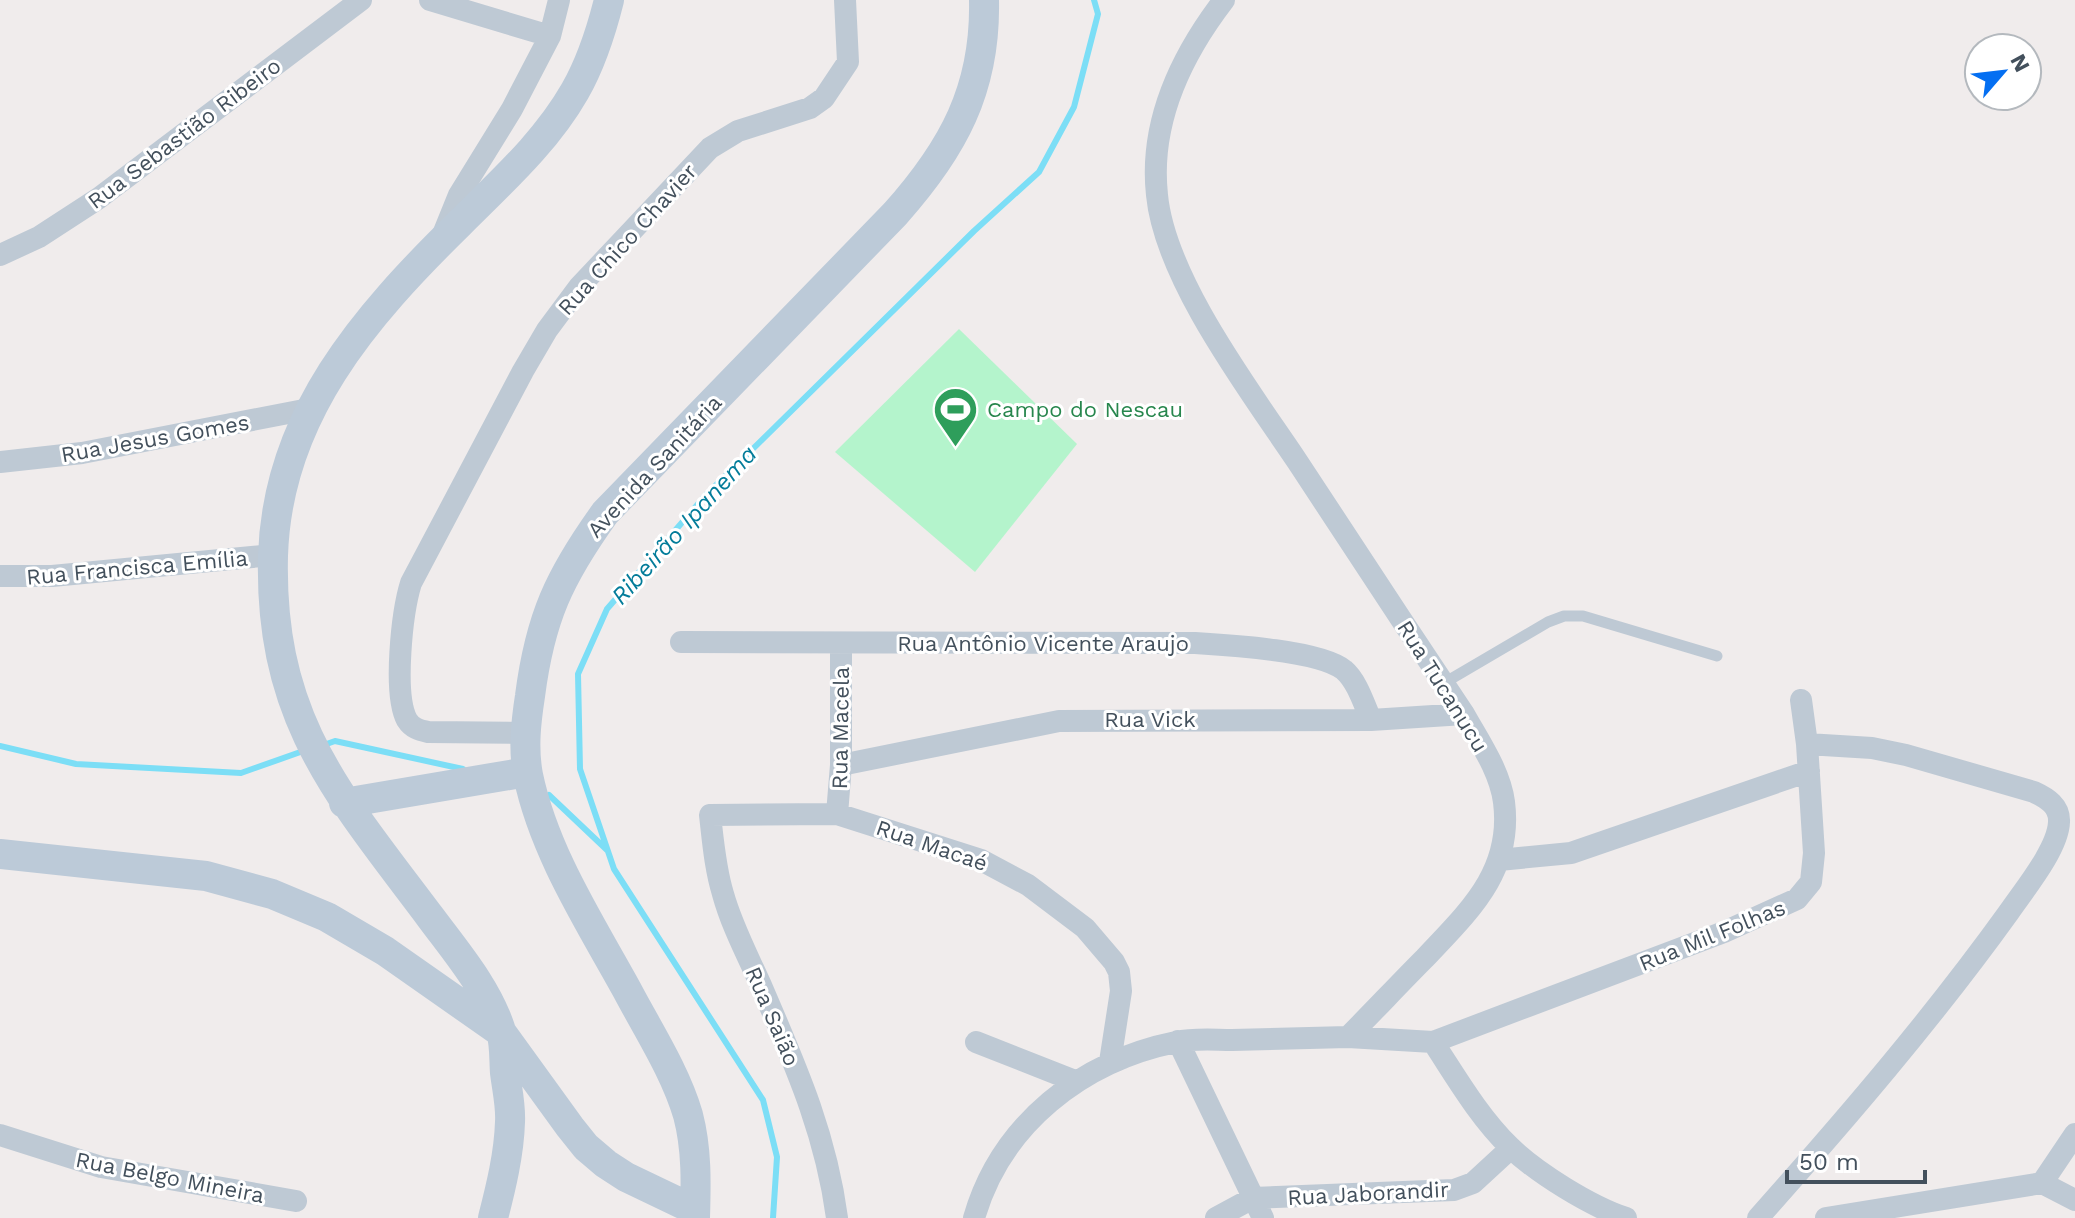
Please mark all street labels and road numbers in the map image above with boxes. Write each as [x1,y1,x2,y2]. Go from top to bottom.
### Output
street label: Rua Sebastião Ribeiro [83,53,286,214]
street label: Rua Chico Chavier [553,159,702,320]
street label: Avenida Sanitária [582,390,727,543]
street label: Rua Jesus Gomes [59,410,251,467]
street label: Rua Francisca Emília [25,545,249,590]
street label: Rua Tucanucu [1392,616,1493,757]
street label: Rua Antônio Vicente Araujo [897,631,1189,656]
street label: Rua Macela [827,666,854,790]
street label: Rua Vick [1104,707,1196,732]
street label: Rua Macaé [873,815,991,876]
street label: Rua Mil Folhas [1635,895,1789,976]
street label: Rua Saião [740,963,805,1070]
street label: Rua Belgo Mineira [74,1147,266,1208]
street label: Rua Jaborandir [1287,1177,1449,1210]

